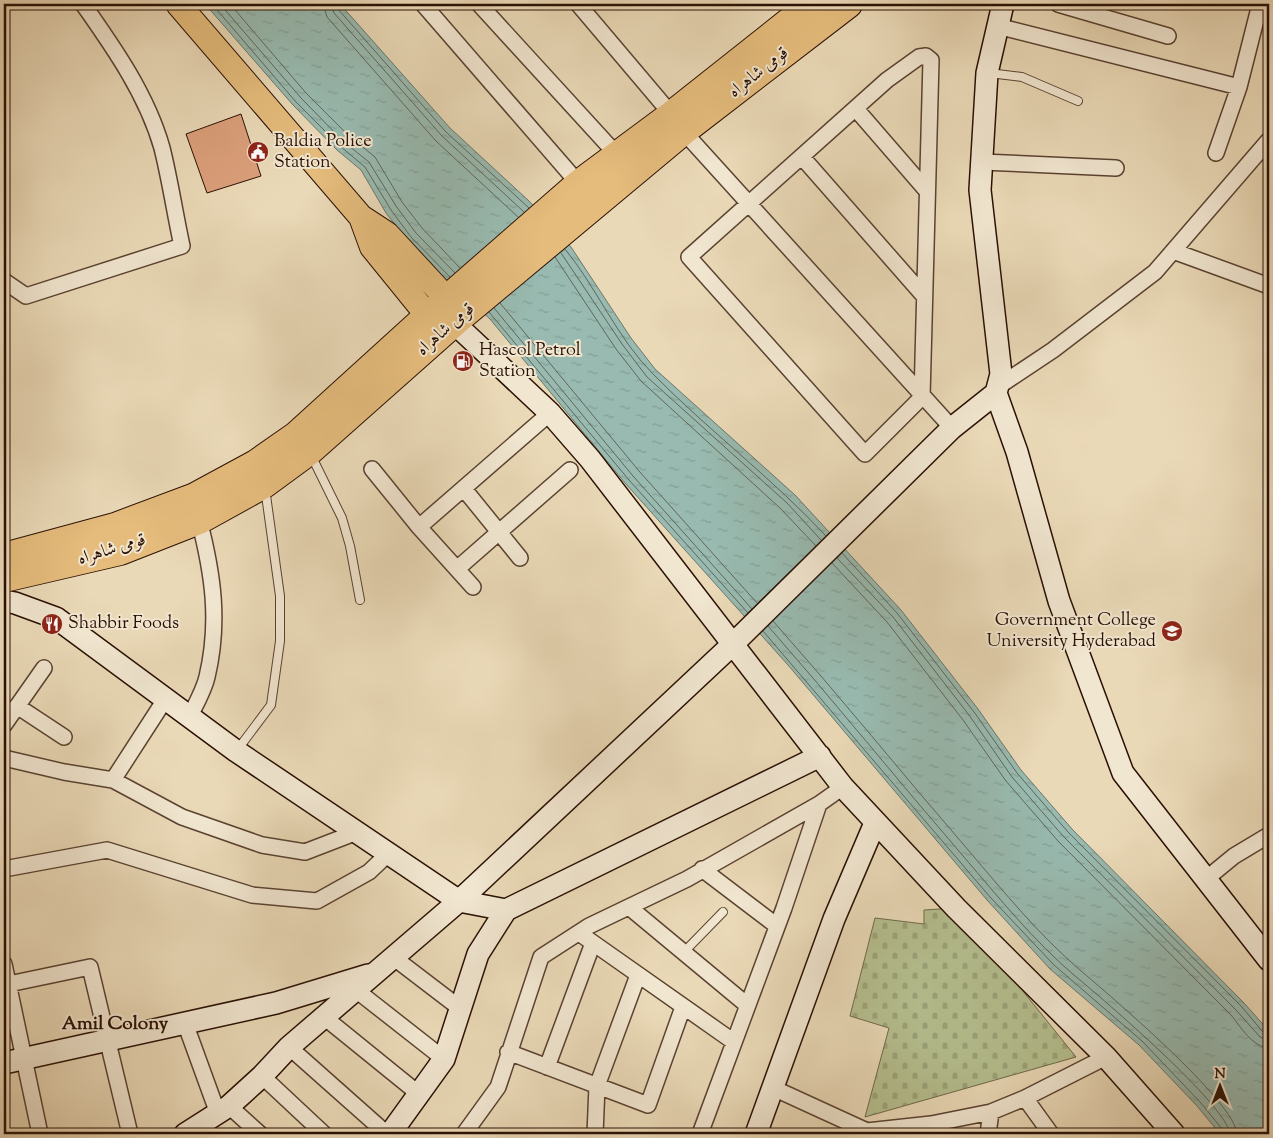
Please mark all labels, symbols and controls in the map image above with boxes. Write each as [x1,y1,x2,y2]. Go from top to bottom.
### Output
street label: قومی شاہراہ [723,41,795,105]
place label: Baldia Police Station [274,129,372,176]
public building icon: Baldia Police Station [246,140,270,164]
street label: قومی شاہراہ [411,297,481,363]
place label: Hascol Petrol Station [479,338,581,385]
fuel station icon: Hascol Petrol Station [451,349,475,373]
street label: قومی شاہراہ [75,527,149,573]
place label: Government College University Hyderabad [986,608,1156,655]
place label: Shabbir Foods [68,611,179,637]
restaurant icon: Shabbir Foods [40,612,64,636]
school or university icon: Government College University Hyderabad [1160,619,1184,643]
district label: Amil Colony [62,1011,169,1038]
north arrow [1196,1060,1246,1110]
text: N [1214,1065,1226,1085]

